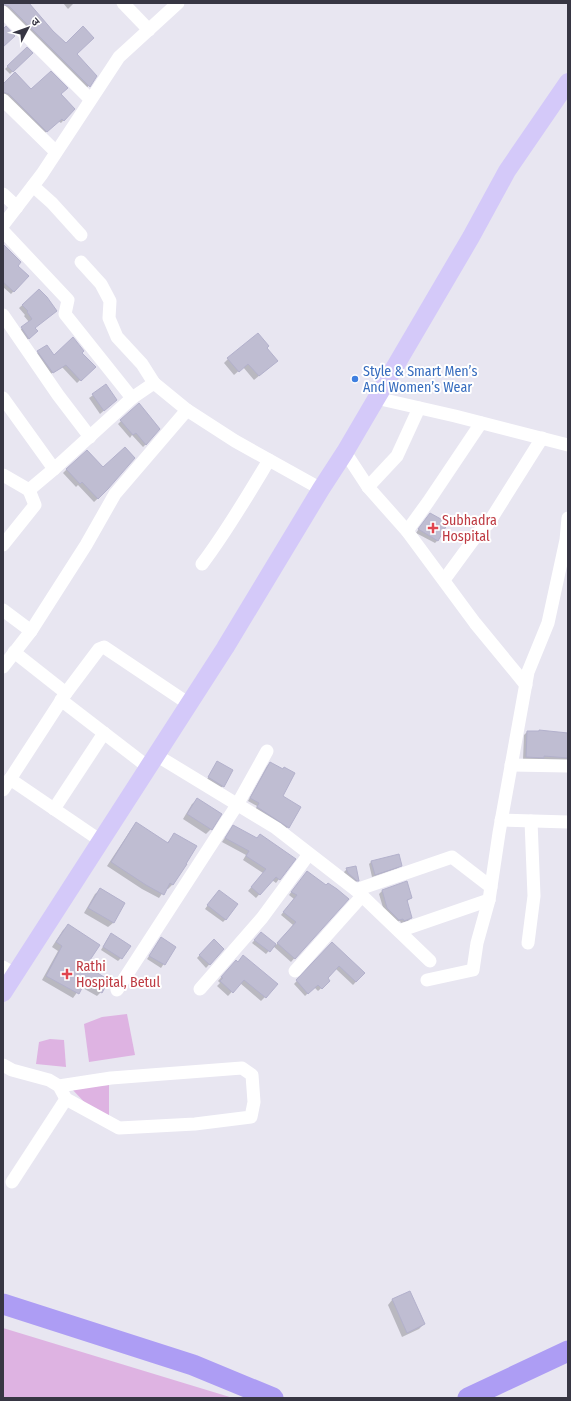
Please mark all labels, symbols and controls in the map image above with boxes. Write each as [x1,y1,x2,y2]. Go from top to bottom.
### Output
north arrow [8,8,48,48]
text: उ [28,15,43,29]
place label: Style & Smart Men’s And Women’s Wear [363,363,477,396]
marker: Style & Smart Men’s And Women’s Wear [350,374,360,384]
place label: Subhadra Hospital [442,512,497,545]
marker: Subhadra Hospital [427,522,439,534]
place label: Rathi Hospital, Betul [76,958,160,991]
marker: Rathi Hospital, Betul [61,968,73,980]

